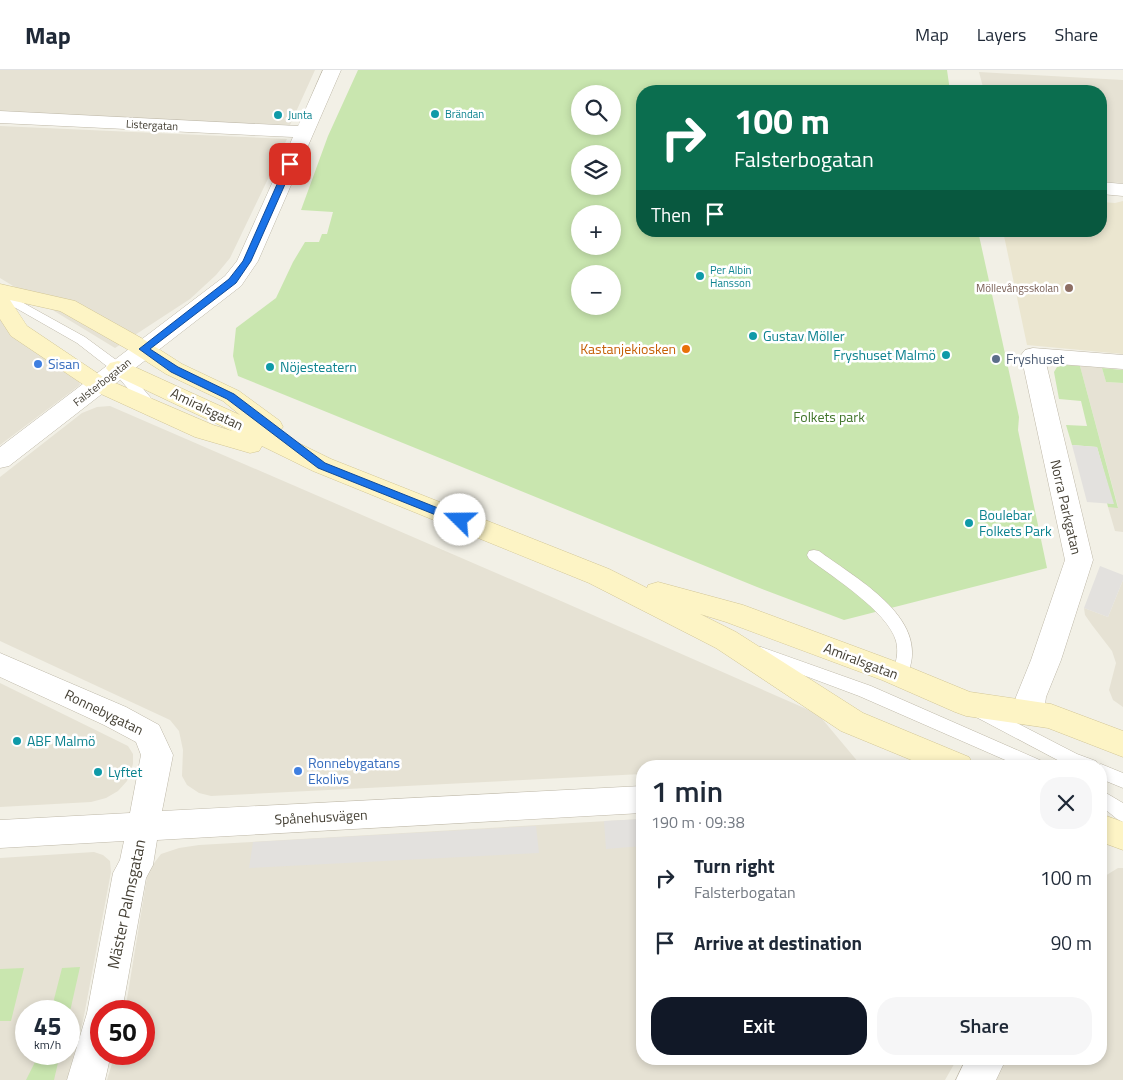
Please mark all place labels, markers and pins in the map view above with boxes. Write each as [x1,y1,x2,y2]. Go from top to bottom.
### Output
place label: Brändan [445,106,484,122]
place label: Junta [288,107,313,123]
marker: Brändan [429,108,441,120]
marker: Junta [272,109,284,121]
pin [269,143,311,185]
place label: Per Albin Hansson [710,262,752,291]
marker: Per Albin Hansson [694,270,706,282]
place label: Möllevångsskolan [976,280,1059,296]
marker: Möllevångsskolan [1063,282,1075,294]
place label: Gustav Möller [763,325,845,346]
marker: Gustav Möller [747,330,759,342]
place label: Kastanjekiosken [580,338,676,359]
marker: Kastanjekiosken [680,343,692,355]
place label: Fryshuset Malmö [833,344,936,365]
place label: Fryshuset [1006,348,1065,369]
marker: Fryshuset Malmö [940,349,952,361]
place label: Sisan [48,353,80,374]
marker: Fryshuset [990,353,1002,365]
place label: Nöjesteatern [280,356,357,377]
marker: Sisan [32,358,44,370]
marker: Nöjesteatern [264,361,276,373]
place label: Boulebar Folkets Park [979,504,1052,541]
marker: Boulebar Folkets Park [963,517,975,529]
place label: ABF Malmö [27,730,96,751]
marker: ABF Malmö [11,735,23,747]
place label: Ronnebygatans Ekolivs [308,752,400,789]
place label: Lyftet [108,761,142,782]
marker: Ronnebygatans Ekolivs [292,765,304,777]
marker: Lyftet [92,766,104,778]

